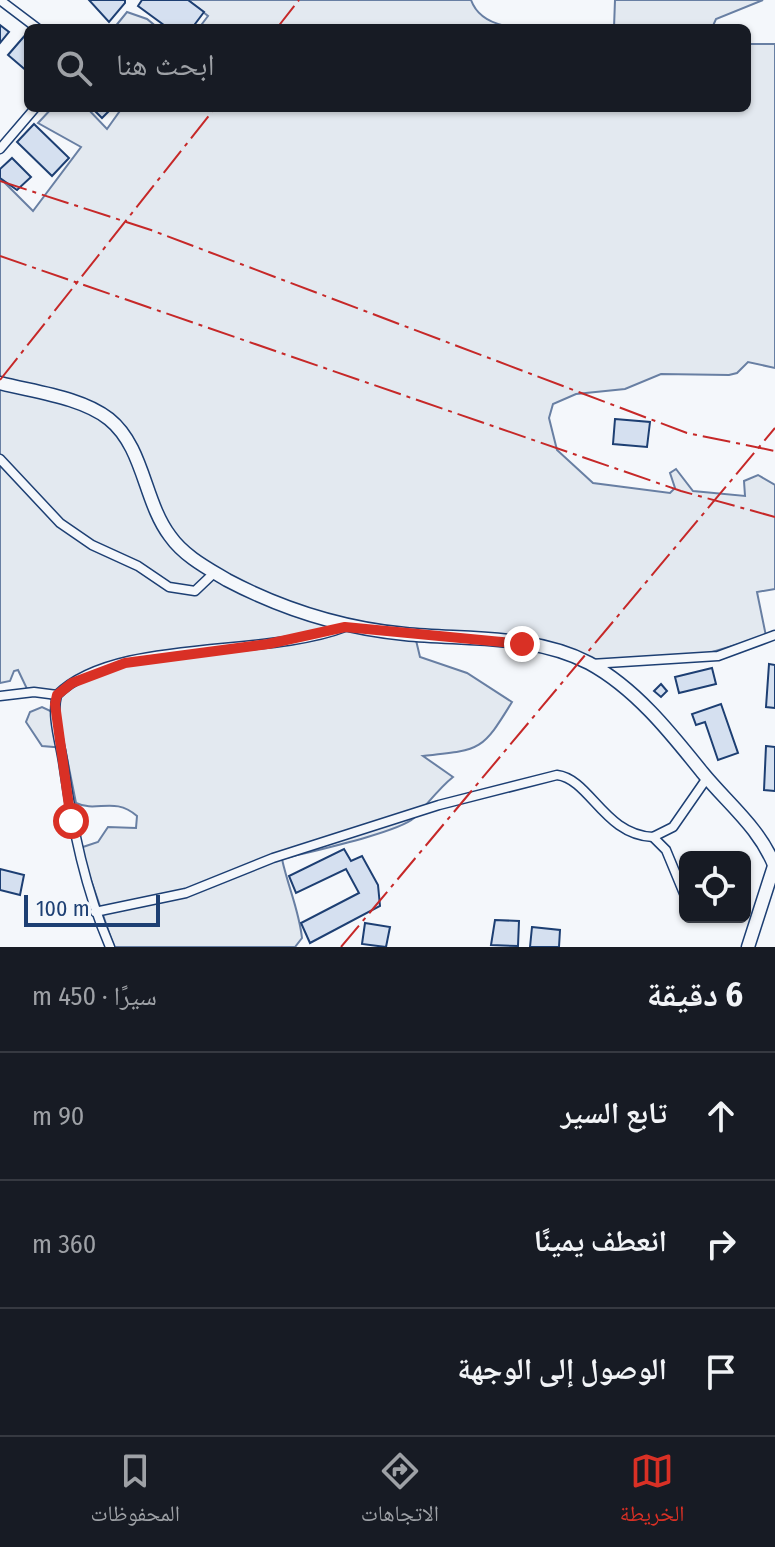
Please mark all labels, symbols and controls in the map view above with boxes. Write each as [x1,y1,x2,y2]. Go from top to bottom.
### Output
search box [24,24,751,112]
icon: search [52,46,96,90]
text: ابحث هنا [116,47,215,83]
route end [504,626,540,662]
route start [53,803,89,839]
map controls [679,851,751,923]
button: locate [679,851,751,923]
scale bar [24,891,160,927]
text: 100 m [36,895,90,922]
text: 6 دقيقة [647,974,743,1015]
text: سيرًا · 450 m [32,981,157,1012]
icon: ahead [699,1094,743,1138]
text: تابع السير [561,1095,667,1131]
text: 90 m [32,1101,84,1132]
icon: right [699,1222,743,1266]
text: انعطف يمينًا [534,1223,667,1259]
text: 360 m [32,1229,96,1260]
icon: arrive [699,1350,743,1394]
text: الوصول إلى الوجهة [457,1351,667,1387]
tab: المحفوظات [90,1449,180,1535]
tab: الاتجاهات [361,1449,439,1535]
tab: الخريطة [620,1449,685,1535]

